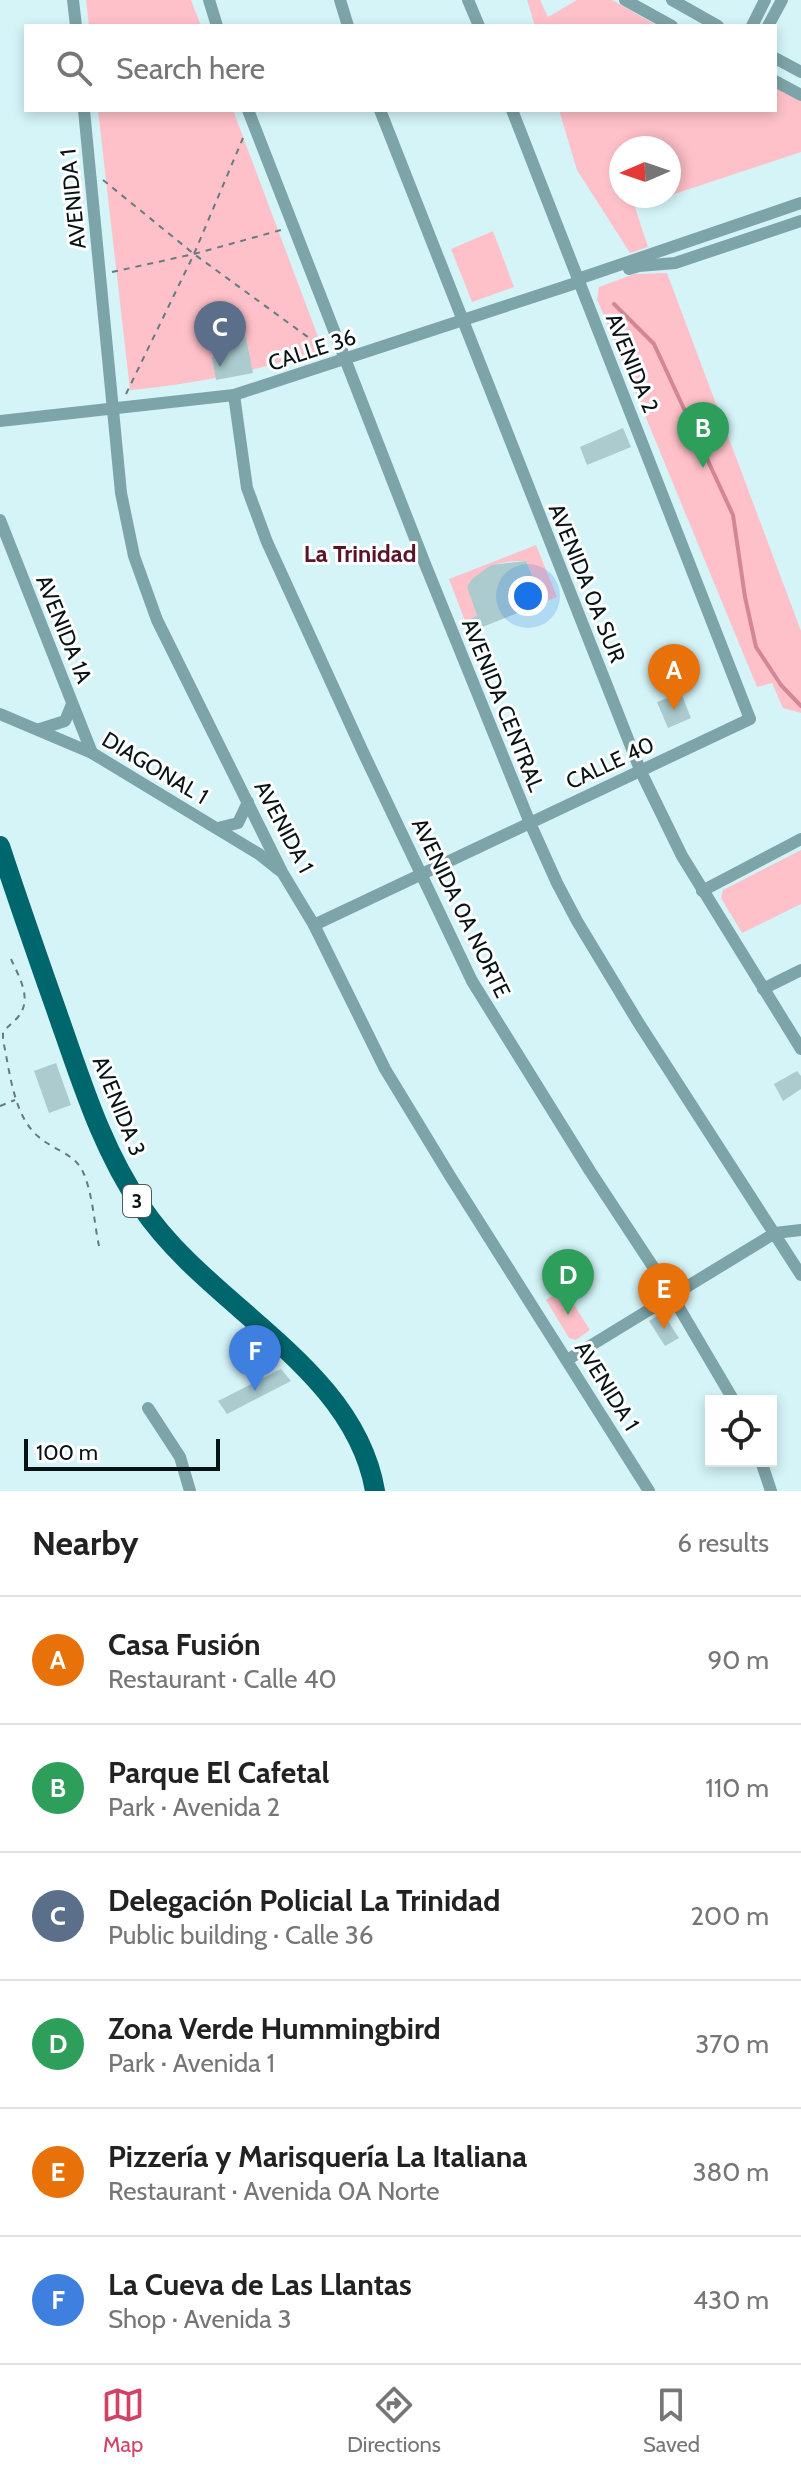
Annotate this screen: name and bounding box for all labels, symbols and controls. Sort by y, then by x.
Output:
search box [24,24,777,112]
icon: search [52,46,96,90]
text: Search here [116,50,265,87]
north arrow [609,136,681,208]
street label: AVENIDA 1 [54,148,92,250]
pin: C [194,301,246,367]
street label: AVENIDA 2 [600,309,664,417]
street label: CALLE 36 [265,323,359,377]
pin: B [677,402,729,468]
street label: AVENIDA 0A SUR [543,500,631,666]
district label: La Trinidad [304,539,416,568]
street label: AVENIDA 1A [30,571,98,687]
your location [508,576,548,616]
street label: AVENIDA CENTRAL [456,615,550,795]
pin: A [648,644,700,710]
street label: DIAGONAL 1 [97,726,213,810]
street label: CALLE 40 [562,731,658,795]
street label: AVENIDA 1 [248,776,320,878]
street label: AVENIDA 0A NORTE [406,814,516,1002]
street label: AVENIDA 3 [87,1052,151,1160]
road number: 3 [123,1185,151,1217]
pin: D [542,1249,594,1315]
pin: E [638,1263,690,1329]
pin: F [229,1325,281,1391]
street label: AVENIDA 1 [569,1336,645,1436]
map controls [705,1395,777,1467]
button: locate [705,1395,777,1467]
scale bar [24,1435,220,1471]
text: 100 m [36,1439,98,1466]
text: Nearby [32,1522,139,1564]
text: 6 results [677,1527,769,1559]
text: Casa Fusión [108,1626,261,1663]
text: A [50,1644,66,1676]
text: 90 m [707,1644,769,1676]
text: Restaurant · Calle 40 [108,1663,337,1695]
text: Parque El Cafetal [108,1754,329,1791]
text: B [50,1772,66,1804]
text: 110 m [705,1772,769,1804]
text: Park · Avenida 2 [108,1791,280,1823]
text: Delegación Policial La Trinidad [108,1882,500,1919]
text: C [50,1900,66,1932]
text: 200 m [690,1900,769,1932]
text: Public building · Calle 36 [108,1919,374,1951]
text: Zona Verde Hummingbird [108,2010,441,2047]
text: D [49,2028,67,2060]
text: 370 m [695,2028,769,2060]
text: Park · Avenida 1 [108,2047,275,2079]
text: Pizzería y Marisquería La Italiana [108,2138,527,2175]
text: E [51,2156,65,2188]
text: 380 m [692,2156,769,2188]
text: Restaurant · Avenida 0A Norte [108,2175,440,2207]
text: La Cueva de Las Llantas [108,2266,412,2303]
text: F [51,2284,65,2316]
text: 430 m [693,2284,769,2316]
text: Shop · Avenida 3 [108,2303,292,2335]
tab: Map [101,2383,145,2458]
tab: Directions [347,2383,441,2458]
tab: Saved [643,2383,700,2458]

